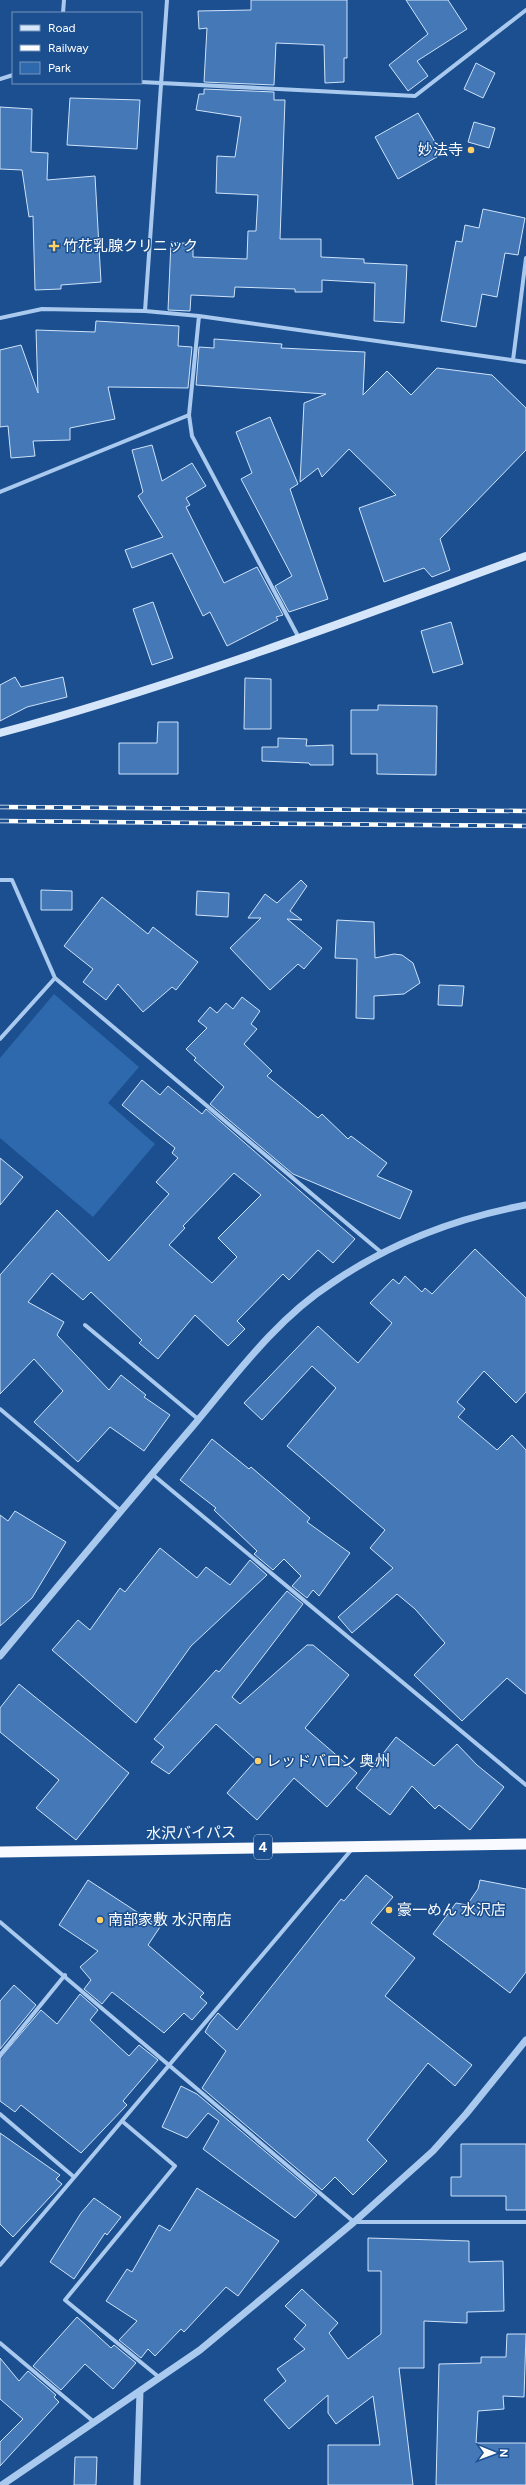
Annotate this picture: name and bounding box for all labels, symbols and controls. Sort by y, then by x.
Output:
legend [12,12,142,84]
text: Road [48,21,76,35]
text: Railway [48,41,89,55]
text: Park [48,61,71,75]
place label: 妙法寺 [418,141,463,159]
marker: 妙法寺 [466,145,476,155]
place label: 竹花乳腺クリニック [63,237,198,255]
marker: 竹花乳腺クリニック [48,240,60,252]
place label: レッドバロン 奥州 [266,1752,390,1770]
marker: レッドバロン 奥州 [253,1756,263,1766]
street label: 水沢バイパス [146,1823,236,1843]
road number: 4 [254,1835,272,1859]
place label: 豪一めん 水沢店 [397,1901,506,1919]
marker: 豪一めん 水沢店 [384,1905,394,1915]
place label: 南部家敷 水沢南店 [108,1911,232,1929]
marker: 南部家敷 水沢南店 [95,1915,105,1925]
north arrow [474,2433,514,2473]
text: N [497,2449,510,2458]

